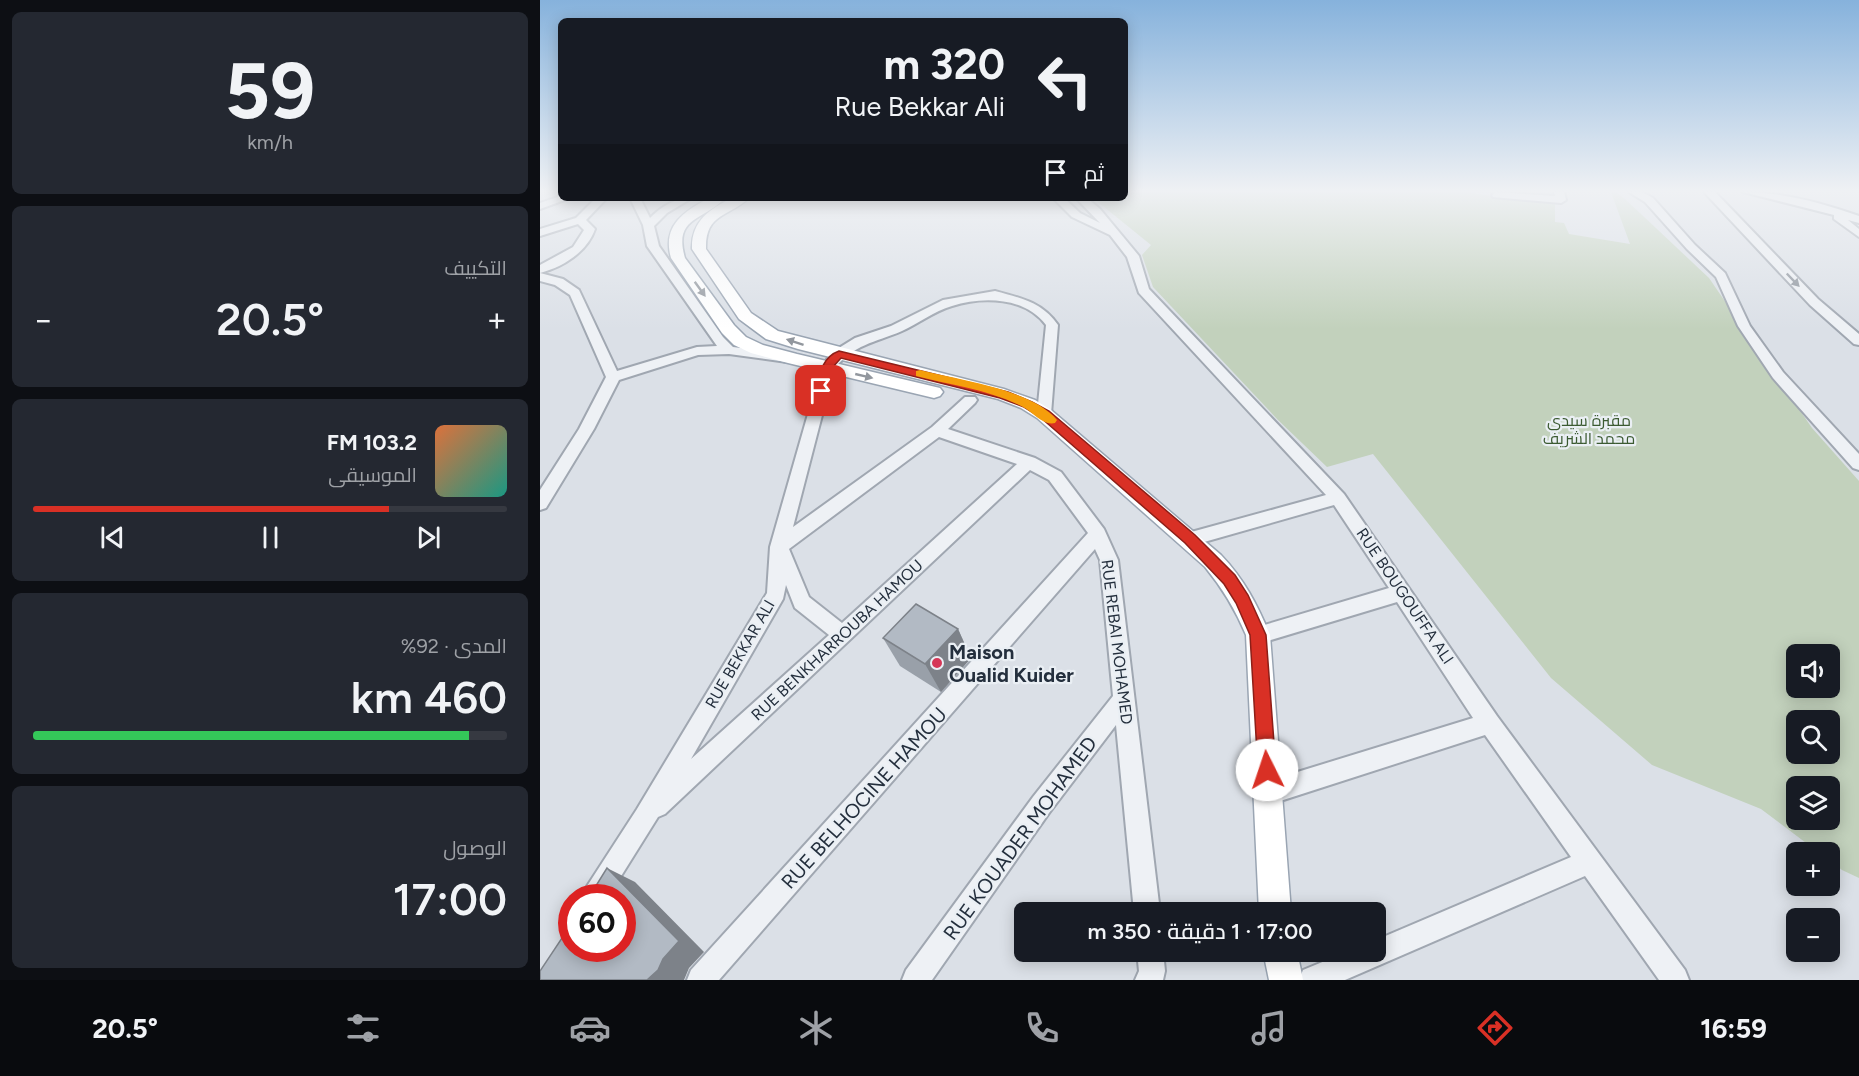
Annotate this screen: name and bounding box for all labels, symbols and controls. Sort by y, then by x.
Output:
text: 320 m [883,39,1005,90]
icon: left [1026,42,1104,120]
text: 59 [225,44,315,138]
text: Rue Bekkar Ali [834,90,1005,123]
text: km/h [247,130,293,154]
icon: arrive [1039,156,1072,189]
text: ثم [1084,160,1104,187]
text: التكييف [444,256,507,280]
one-way arrow [1786,272,1800,287]
one-way arrow [693,282,705,297]
text: 20.5° [216,292,324,346]
text: − [33,300,54,339]
text: + [486,300,507,339]
one-way arrow [786,337,804,346]
pin [795,365,846,416]
one-way arrow [855,372,874,381]
icon: arrive [804,374,837,407]
park label: مقبرة سيدي محمد الشريف [1543,411,1635,448]
text: 103.2 FM [327,429,417,456]
text: الموسيقى [328,463,417,487]
icon: previous [96,521,129,554]
icon: pause [254,521,287,554]
icon: next [412,521,445,554]
street label: RUE BOUGOUFFA ALI [1352,524,1458,668]
street label: RUE BENKHARROUBA HAMOU [747,555,927,725]
street label: RUE REBAI MOHAMED [1097,558,1137,726]
street label: RUE BEKKAR ALI [701,597,779,711]
text: المدى · 92% [401,634,507,658]
place label: Maison Oualid Kuider [949,640,1074,687]
map controls [1786,644,1840,962]
button: sound [1786,644,1840,698]
marker: Maison Oualid Kuider [930,656,944,670]
text: 460 km [351,670,507,724]
street label: RUE BELHOCINE HAMOU [776,702,952,894]
button: search [1786,710,1840,764]
street label: RUE KOUADER MOHAMED [938,732,1102,944]
position arrow [1235,738,1299,802]
button: layers [1786,776,1840,830]
text: الوصول [443,836,507,860]
button: + [1786,842,1840,896]
text: 17:00 [393,872,507,926]
speed limit sign: 60 [558,884,636,962]
button: − [1786,908,1840,962]
text: 17:00 · 1 دقيقة · 350 m [1088,918,1312,945]
icon: filters [342,1007,384,1049]
icon: car [569,1007,611,1049]
icon: climate [795,1007,837,1049]
icon: phone [1021,1007,1063,1049]
icon: music [1248,1007,1290,1049]
icon: directions [1474,1007,1516,1049]
text: 20.5° [92,1012,158,1045]
text: 16:59 [1700,1012,1767,1045]

